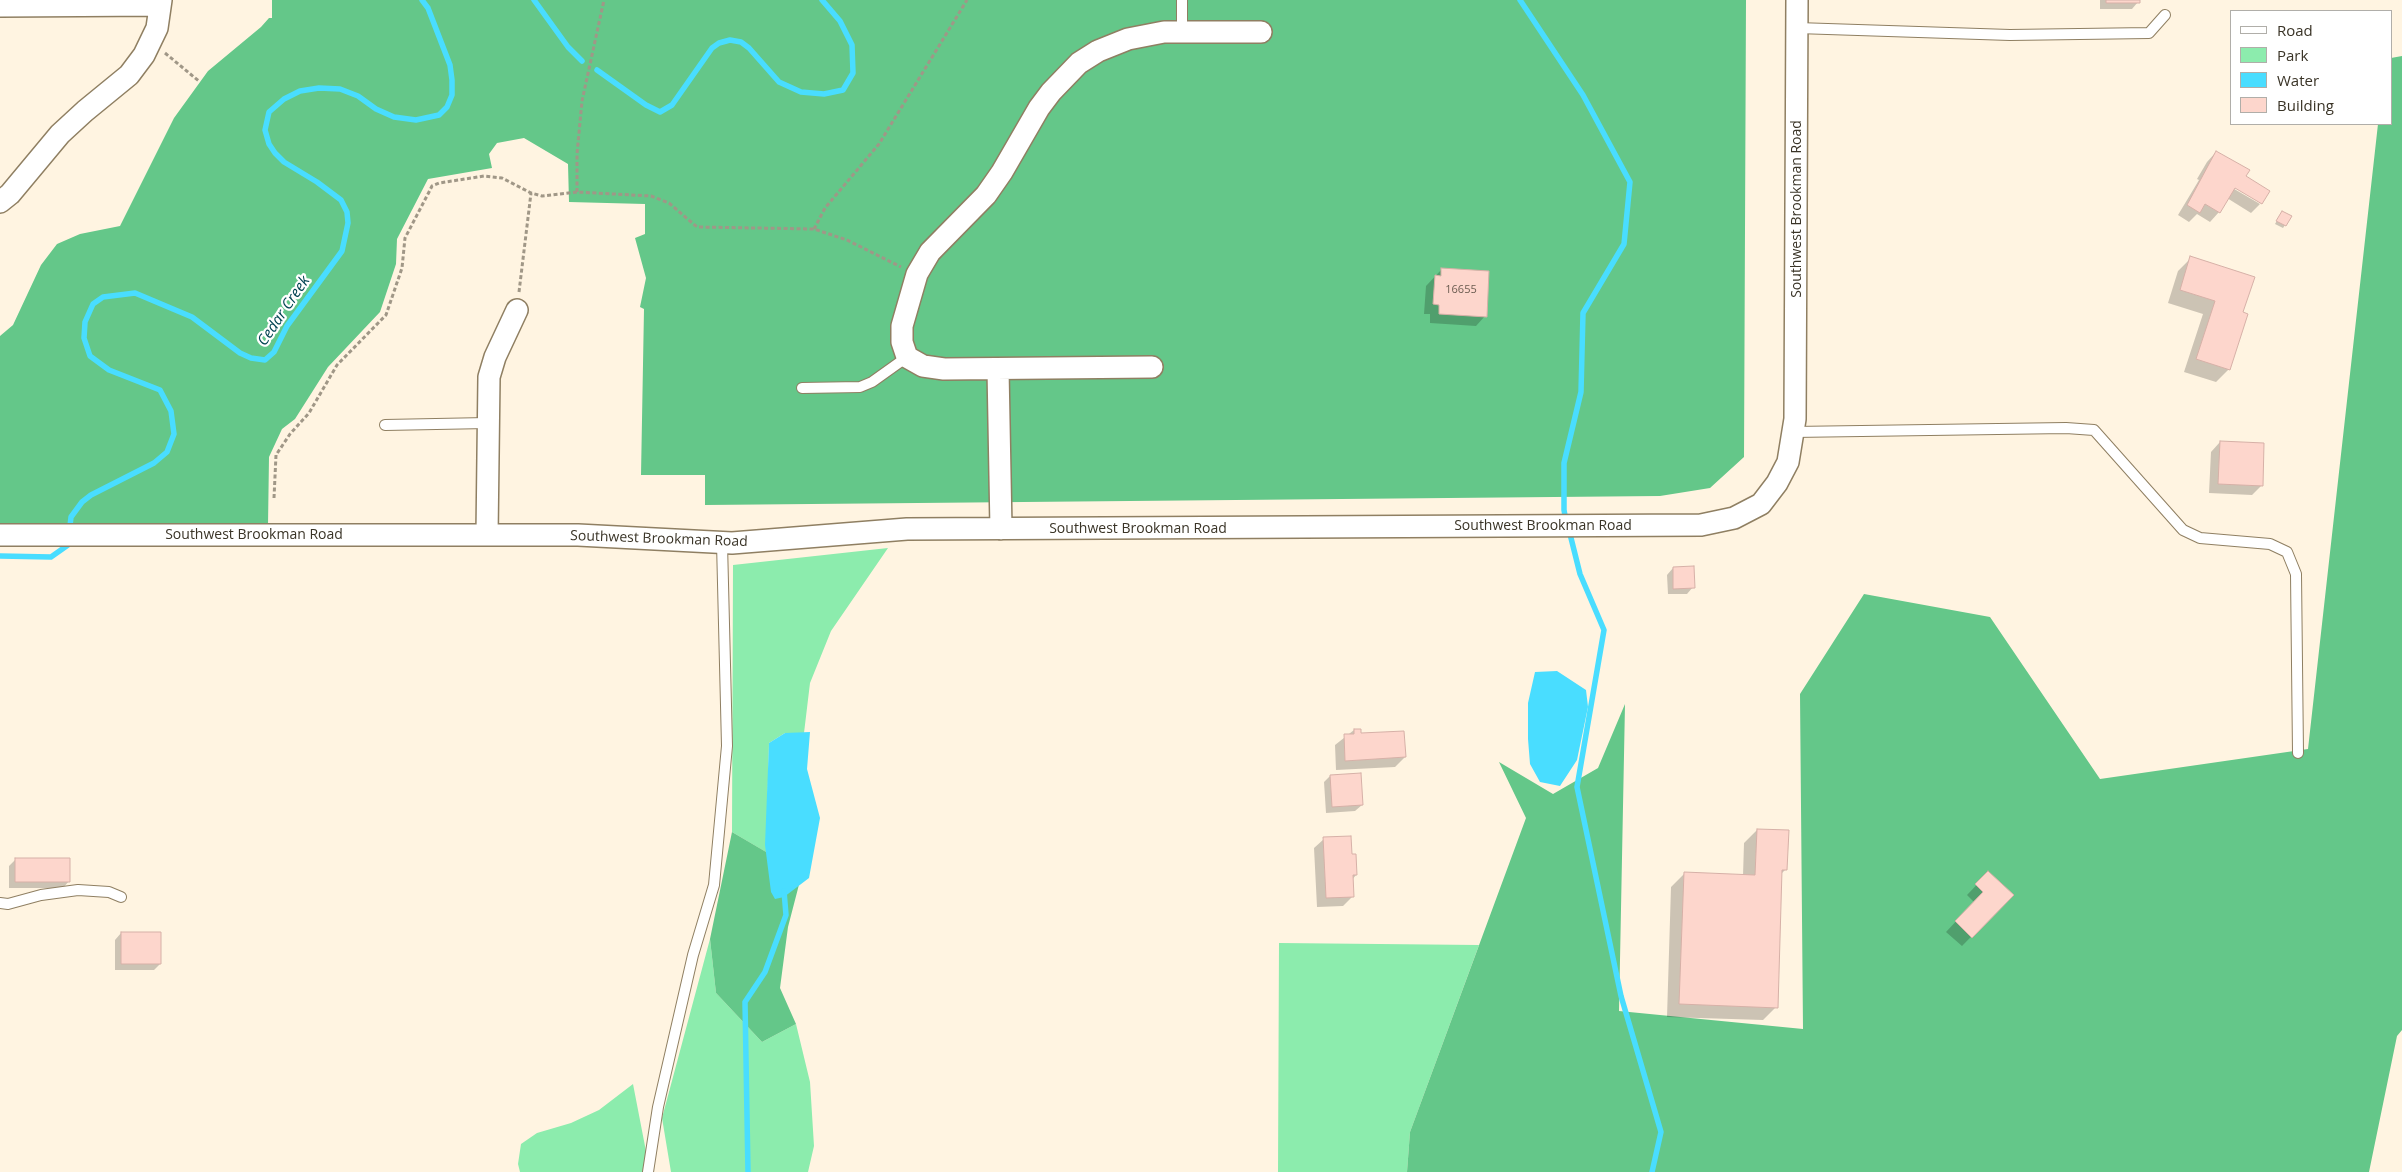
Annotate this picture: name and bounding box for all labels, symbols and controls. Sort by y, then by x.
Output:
legend [2230,10,2392,125]
text: Road [2277,20,2313,40]
text: Park [2277,45,2308,65]
text: Water [2277,70,2319,90]
text: Building [2277,95,2334,115]
street label: Southwest Brookman Road [1789,120,1805,298]
water label: Cedar Creek [254,273,314,349]
house number: 16655 [1445,283,1477,297]
street label: Southwest Brookman Road [1454,518,1632,534]
street label: Southwest Brookman Road [1049,521,1227,537]
street label: Southwest Brookman Road [165,527,343,543]
street label: Southwest Brookman Road [570,528,748,550]

